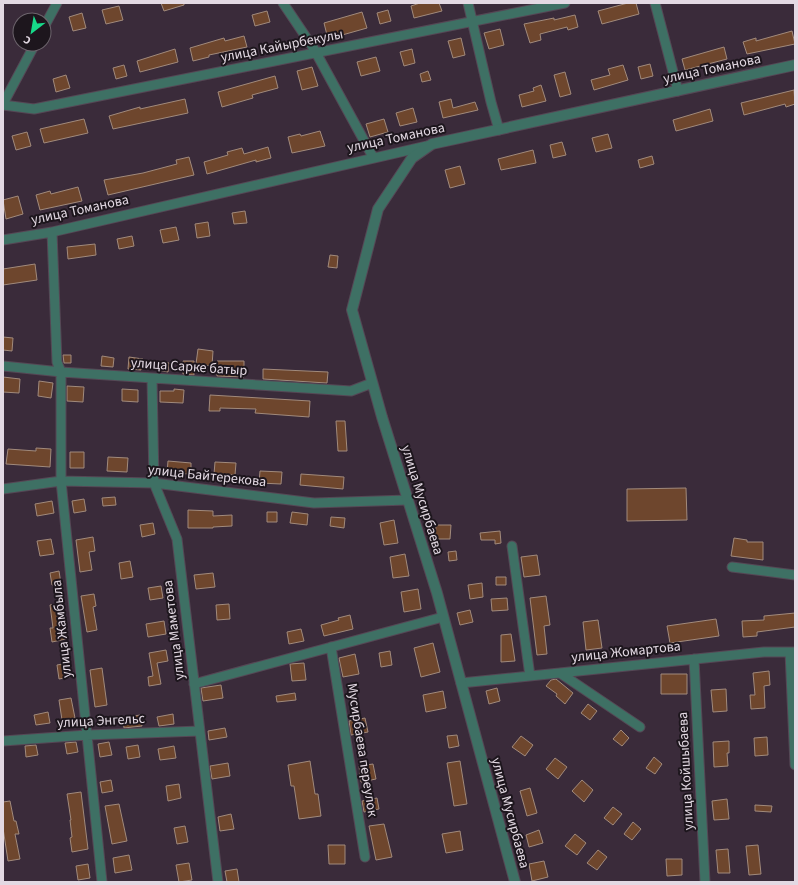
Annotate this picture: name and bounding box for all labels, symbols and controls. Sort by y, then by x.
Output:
north arrow [12,12,52,52]
street label: улица Кайырбекулы [219,24,345,68]
text: С [20,32,34,48]
street label: улица Томанова [661,49,763,89]
street label: улица Томанова [345,118,447,158]
street label: улица Томанова [29,190,131,230]
street label: улица Сарке батыр [130,353,248,381]
street label: улица Мусирбаева [396,443,448,557]
street label: улица Байтерекова [147,460,267,492]
street label: улица Жамбыла [47,579,77,679]
street label: улица Маметова [158,579,190,681]
street label: улица Жомартова [570,636,682,668]
street label: Мусирбаева переулок [342,682,382,818]
street label: улица Энгельс [56,709,146,733]
street label: улица Койшыбаева [673,711,699,831]
street label: улица Мусирбаева [486,755,534,871]

